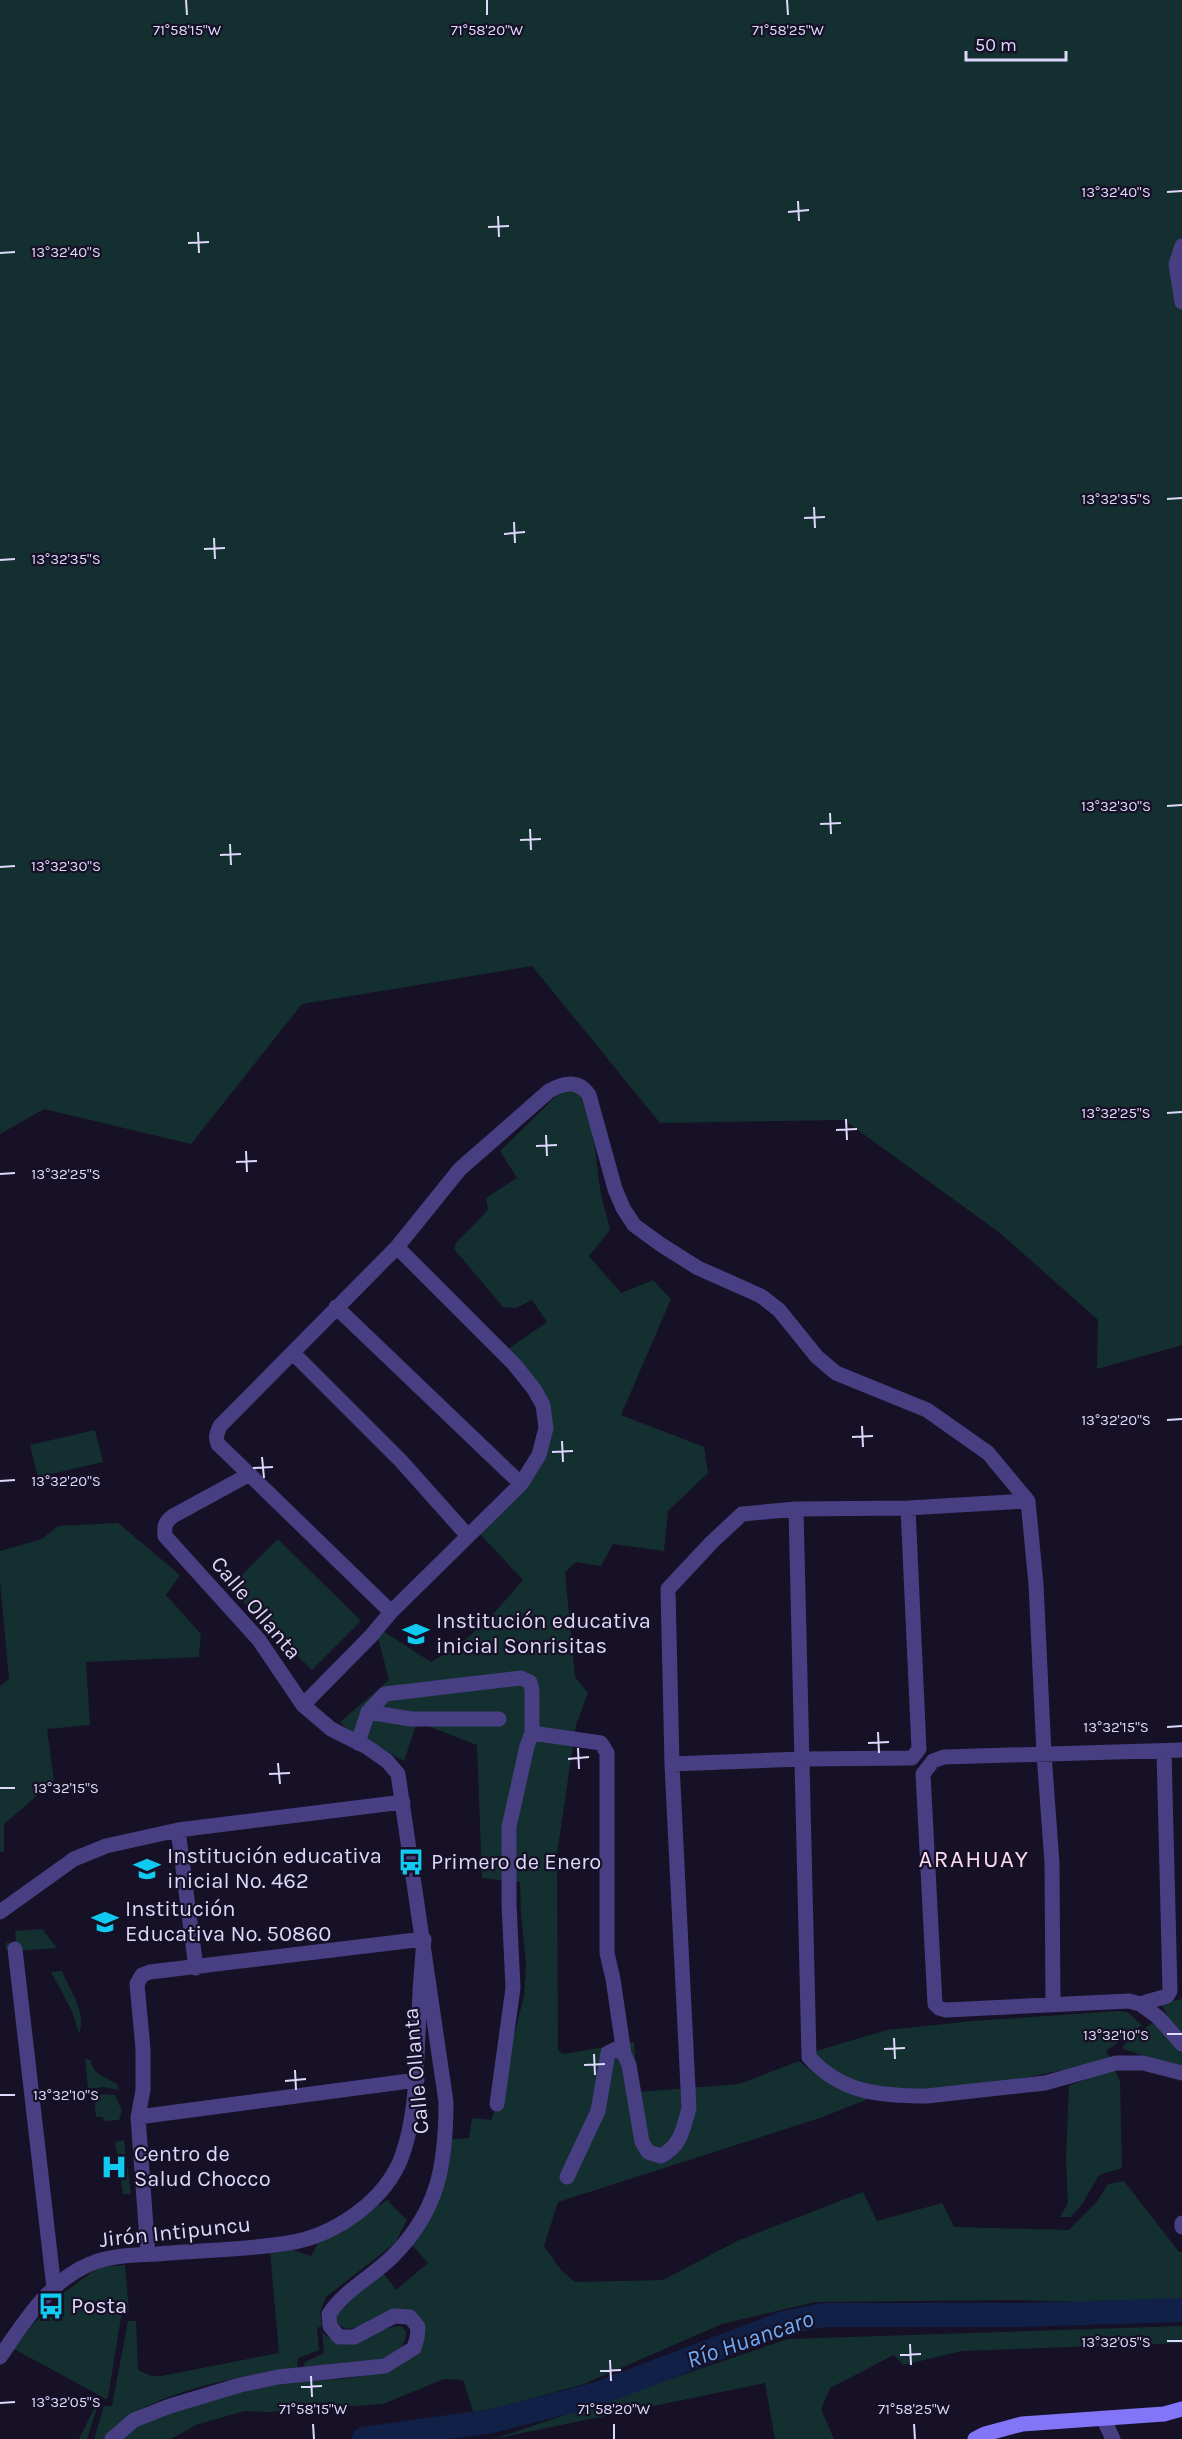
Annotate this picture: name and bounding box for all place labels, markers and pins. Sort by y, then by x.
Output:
place label: Institución educativa inicial Sonrisitas [436,1608,651,1659]
school or university icon: Institución educativa inicial Sonrisitas [401,1619,431,1649]
place label: Institución educativa inicial No. 462 [167,1843,382,1894]
bus stop icon: Primero de Enero [396,1847,426,1877]
place label: Primero de Enero [431,1849,601,1875]
school or university icon: Institución educativa inicial No. 462 [132,1854,162,1884]
place label: Institución Educativa No. 50860 [125,1896,331,1947]
school or university icon: Institución Educativa No. 50860 [90,1907,120,1937]
place label: Centro de Salud Chocco [134,2141,271,2192]
hospital icon: Centro de Salud Chocco [99,2152,129,2182]
bus stop icon: Posta [36,2291,66,2321]
place label: Posta [71,2293,127,2319]

